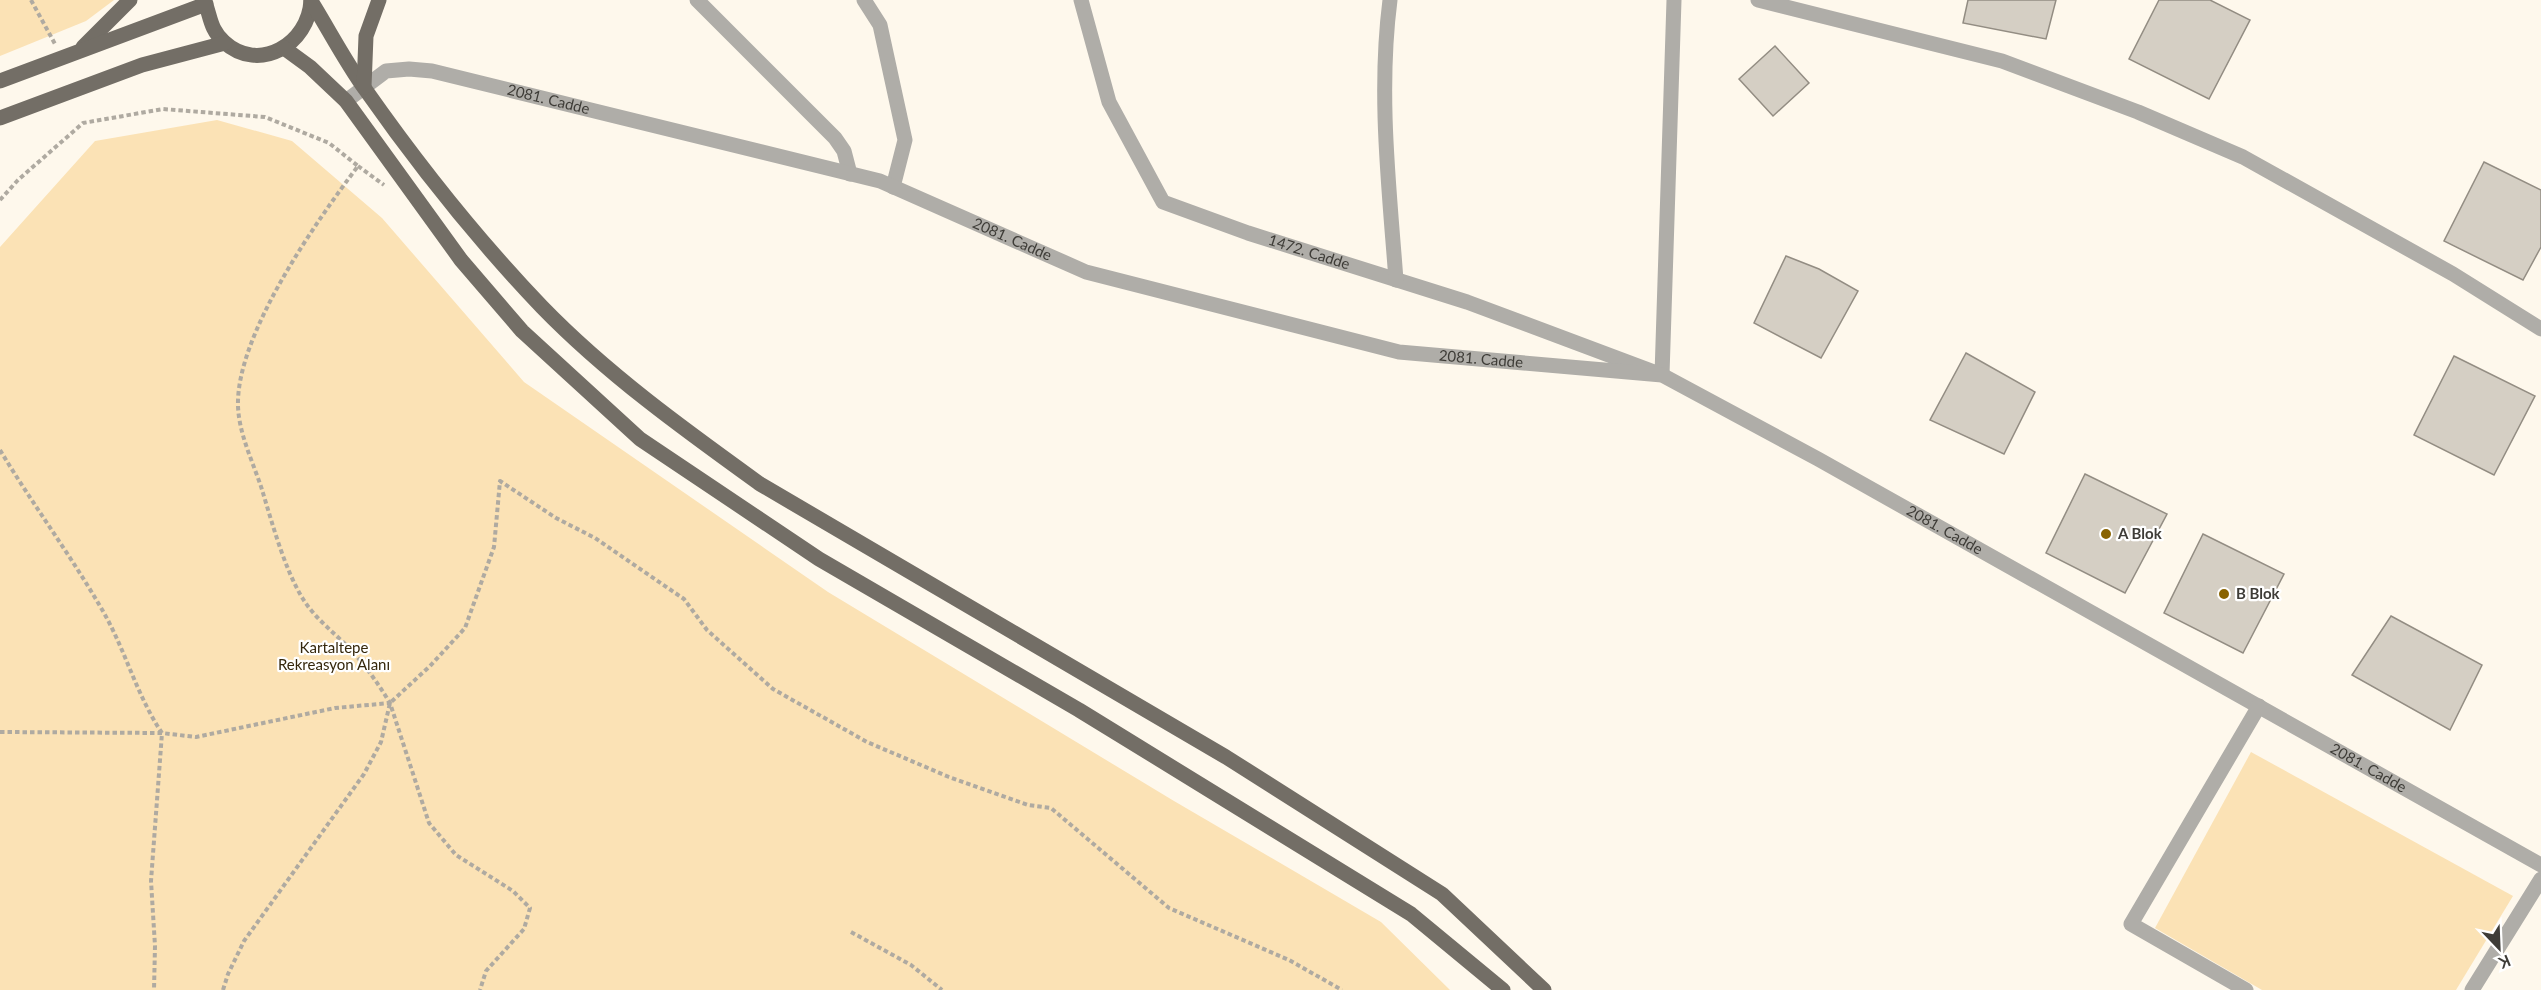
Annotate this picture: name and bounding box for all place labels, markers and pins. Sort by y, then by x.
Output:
place label: A Blok [2117,524,2163,542]
marker: A Blok [2099,527,2113,541]
place label: B Blok [2236,584,2281,602]
marker: B Blok [2217,587,2231,601]

